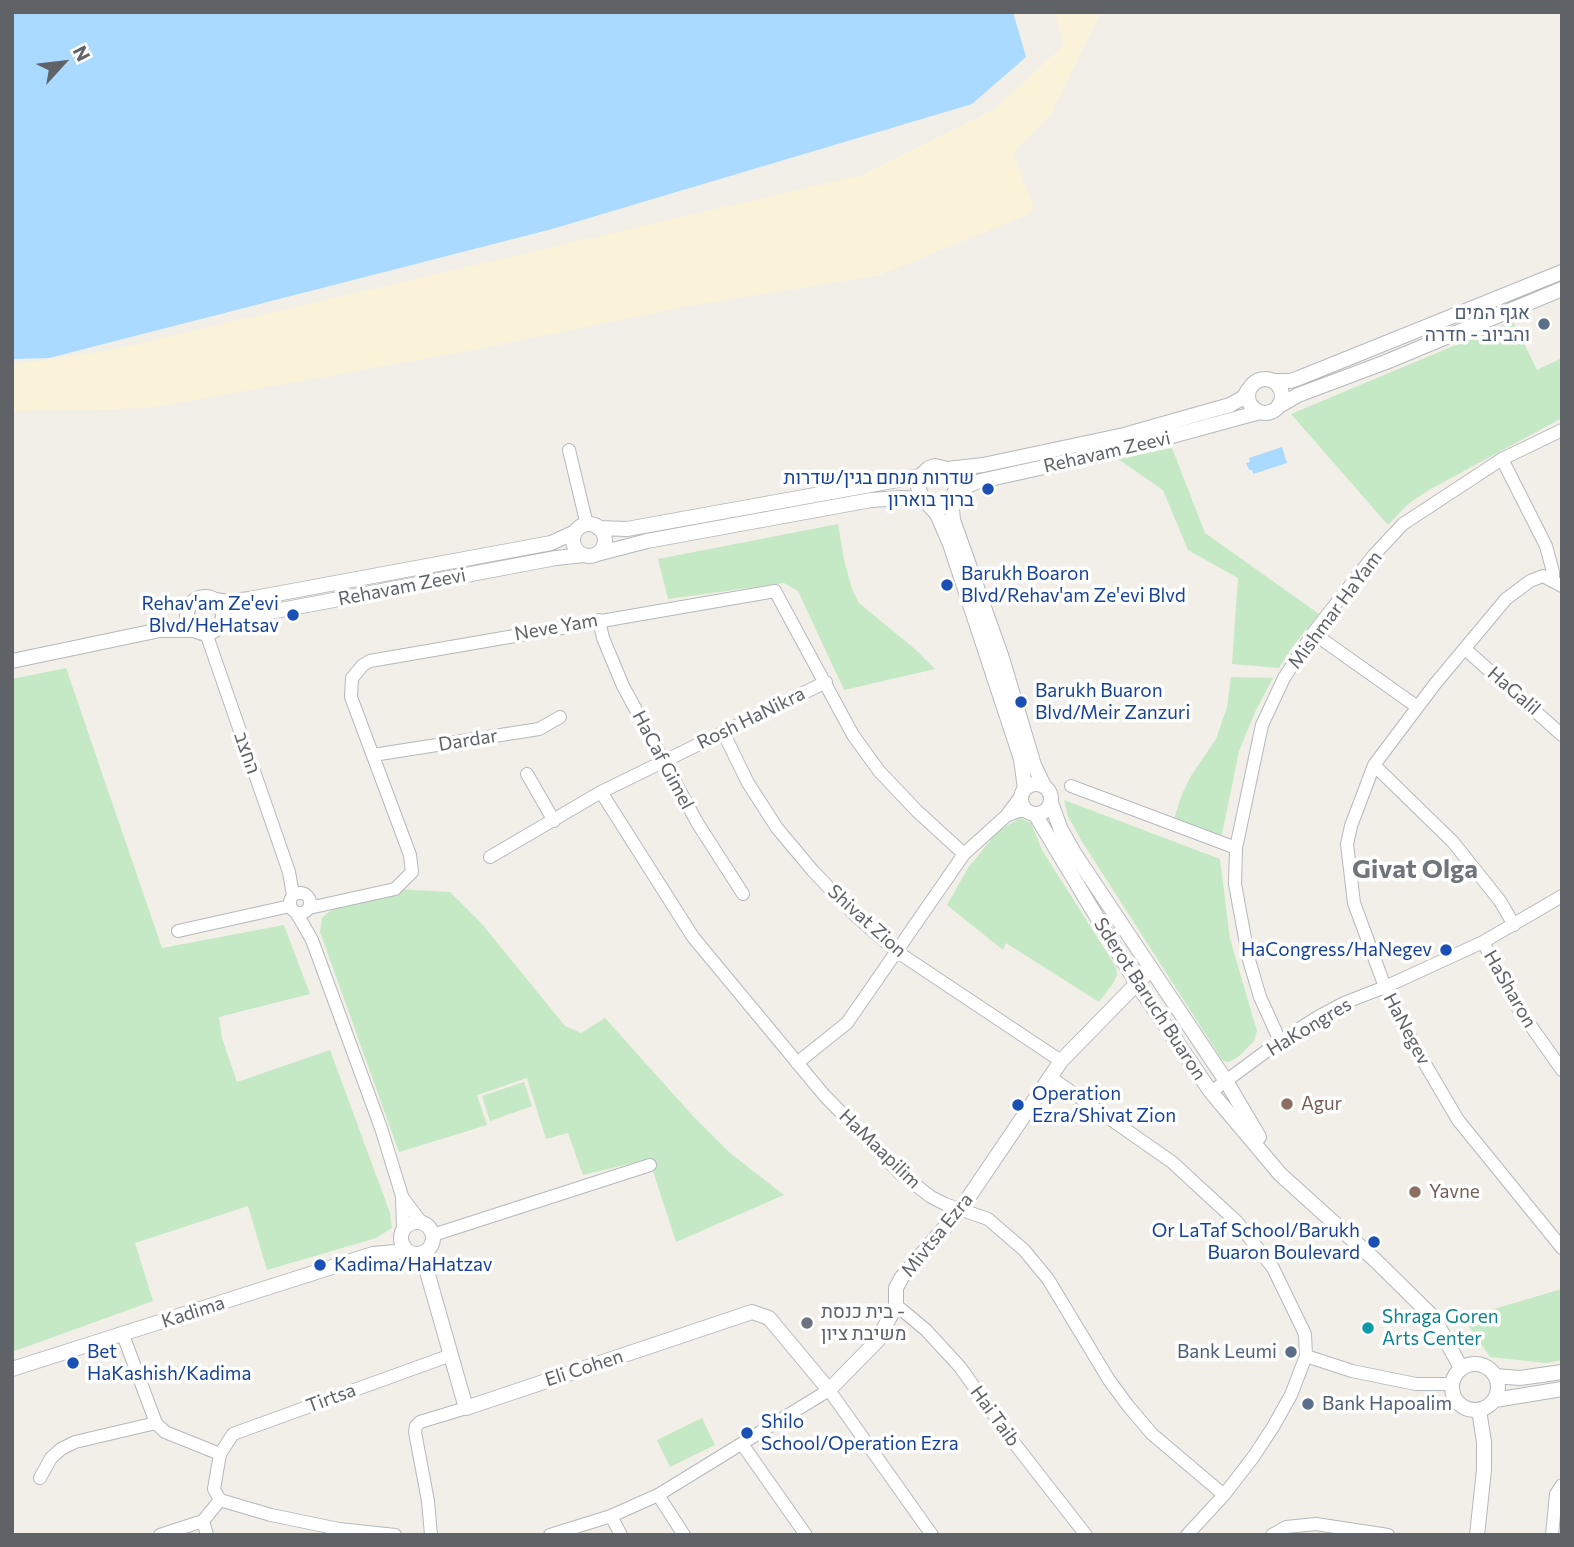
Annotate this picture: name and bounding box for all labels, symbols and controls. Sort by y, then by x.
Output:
north arrow [28,28,98,98]
text: N [69,42,96,65]
place label: אגף המים והביוב - חדרה [1425,302,1530,346]
marker: אגף המים והביוב - חדרה [1536,316,1552,332]
street label: Rehavam Zeevi [1041,426,1173,478]
place label: שדרות מנחם בגין/שדרות ברוך בוארון [784,467,974,511]
marker: שדרות מנחם בגין/שדרות ברוך בוארון [980,481,996,497]
street label: Mishmar HaYam [1283,547,1387,673]
street label: Rehavam Zeevi [336,563,468,611]
place label: Barukh Boaron Blvd/Rehav'am Ze'evi Blvd [961,563,1186,607]
marker: Barukh Boaron Blvd/Rehav'am Ze'evi Blvd [939,577,955,593]
place label: Rehav'am Ze'evi Blvd/HeHatsav [141,593,279,637]
marker: Rehav'am Ze'evi Blvd/HeHatsav [285,607,301,623]
street label: Neve Yam [513,608,599,646]
street label: HaGalil [1483,662,1545,720]
place label: Barukh Buaron Blvd/Meir Zanzuri [1035,680,1190,724]
street label: Rosh HaNikra [693,682,809,754]
marker: Barukh Buaron Blvd/Meir Zanzuri [1013,694,1029,710]
street label: HaCaf Gimel [627,707,699,813]
street label: Dardar [437,724,499,756]
street label: החצב [229,729,265,777]
district label: Givat Olga [1352,853,1478,885]
street label: Shivat Zion [823,880,911,962]
street label: Sderot Baruch Buaron [1089,914,1211,1084]
place label: HaCongress/HaNegev [1241,939,1432,961]
marker: HaCongress/HaNegev [1438,942,1454,958]
street label: HaSharon [1479,946,1541,1032]
street label: HaNegev [1379,989,1435,1069]
street label: HaKongres [1263,993,1355,1061]
place label: Operation Ezra/Shivat Zion [1032,1083,1176,1127]
place label: Agur [1301,1093,1342,1115]
marker: Agur [1279,1096,1295,1112]
marker: Operation Ezra/Shivat Zion [1010,1097,1026,1113]
street label: HaMaapilim [835,1105,925,1193]
place label: Yavne [1429,1181,1480,1203]
marker: Yavne [1407,1184,1423,1200]
street label: Mivtsa Ezra [896,1189,978,1281]
place label: Or LaTaf School/Barukh Buaron Boulevard [1152,1220,1360,1264]
marker: Or LaTaf School/Barukh Buaron Boulevard [1366,1234,1382,1250]
place label: Kadima/HaHatzav [334,1254,493,1276]
marker: Kadima/HaHatzav [312,1257,328,1273]
street label: Kadima [159,1291,227,1333]
place label: בית כנסת - משיבת ציון [821,1301,907,1345]
place label: Shraga Goren Arts Center [1382,1306,1499,1350]
marker: בית כנסת - משיבת ציון [799,1315,815,1331]
marker: Shraga Goren Arts Center [1360,1320,1376,1336]
place label: Bet HaKashish/Kadima [87,1341,251,1385]
place label: Bank Leumi [1177,1341,1277,1363]
marker: Bank Leumi [1283,1344,1299,1360]
street label: Eli Cohen [542,1345,626,1391]
marker: Bet HaKashish/Kadima [65,1355,81,1371]
street label: Tirtsa [303,1379,359,1417]
street label: Hai Taib [965,1381,1025,1451]
place label: Bank Hapoalim [1322,1393,1452,1415]
marker: Bank Hapoalim [1300,1396,1316,1412]
place label: Shilo School/Operation Ezra [761,1411,959,1455]
marker: Shilo School/Operation Ezra [739,1425,755,1441]

